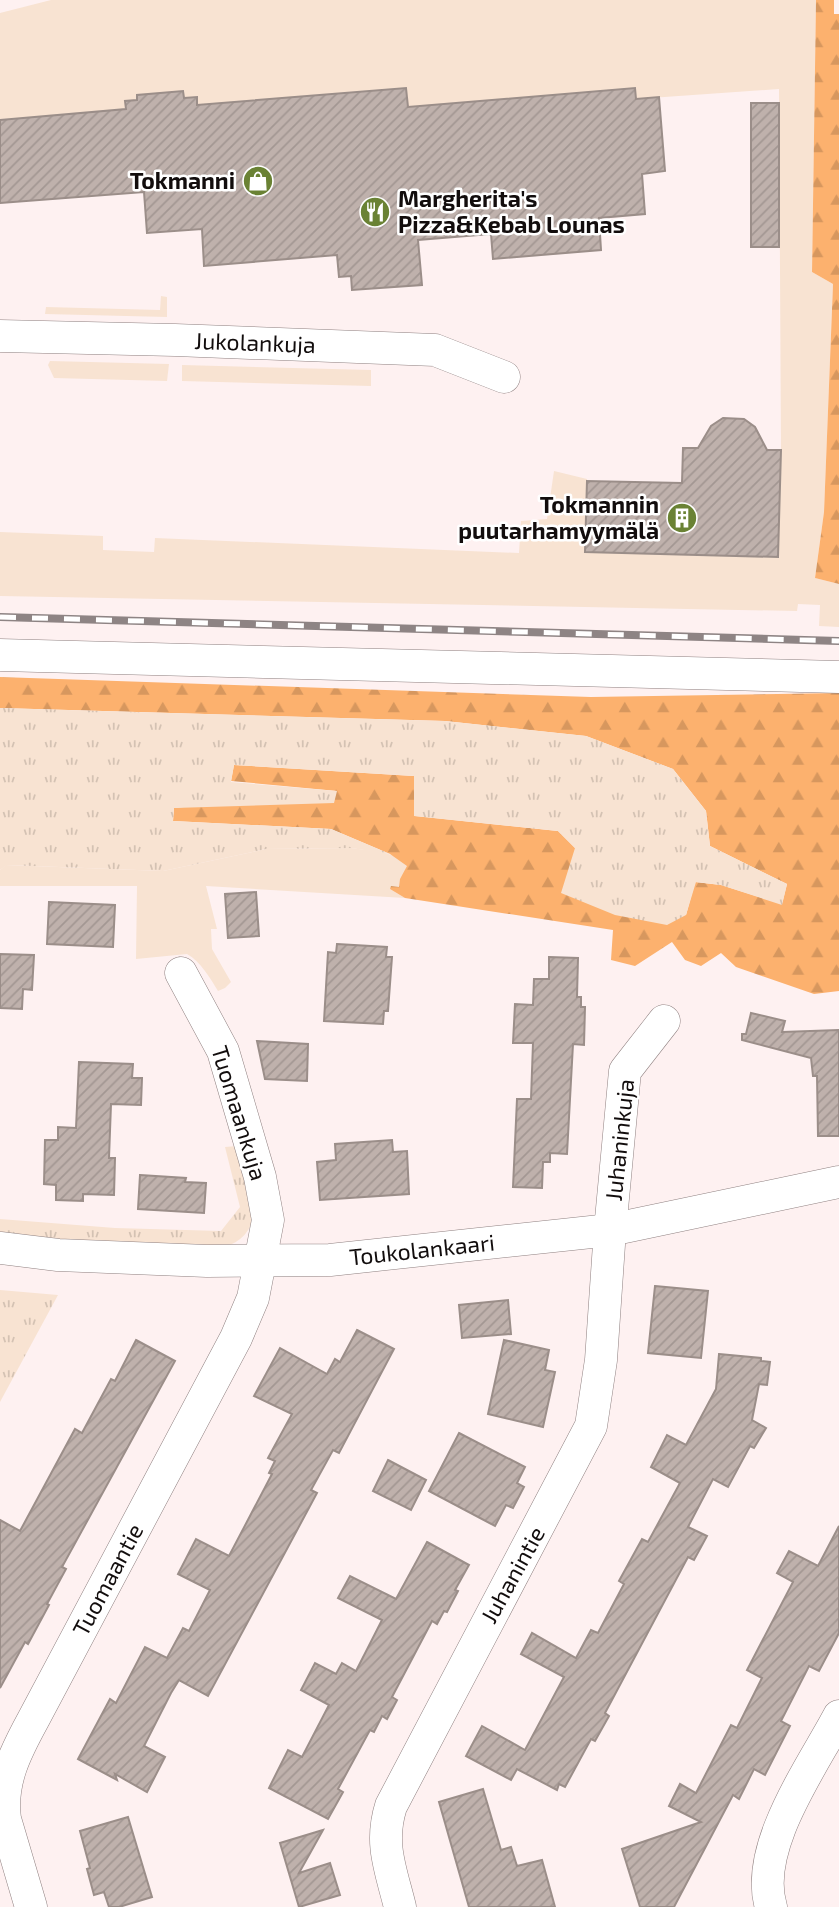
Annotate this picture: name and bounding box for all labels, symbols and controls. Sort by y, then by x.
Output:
shop icon: Tokmanni [241,164,275,198]
place label: Tokmanni [130,166,235,194]
place label: Margherita's Pizza&Kebab Lounas [398,184,625,238]
restaurant icon: Margherita's Pizza&Kebab Lounas [358,195,392,229]
street label: Jukolankuja [194,326,316,358]
place label: Tokmannin puutarhamyymälä [458,490,659,544]
building icon: Tokmannin puutarhamyymälä [665,501,699,535]
street label: Tuomaankuja [206,1042,274,1183]
street label: Juhaninkuja [599,1077,639,1202]
street label: Toukolankaari [348,1227,496,1271]
street label: Tuomaantie [66,1519,148,1640]
street label: Juhanintie [474,1521,550,1628]

